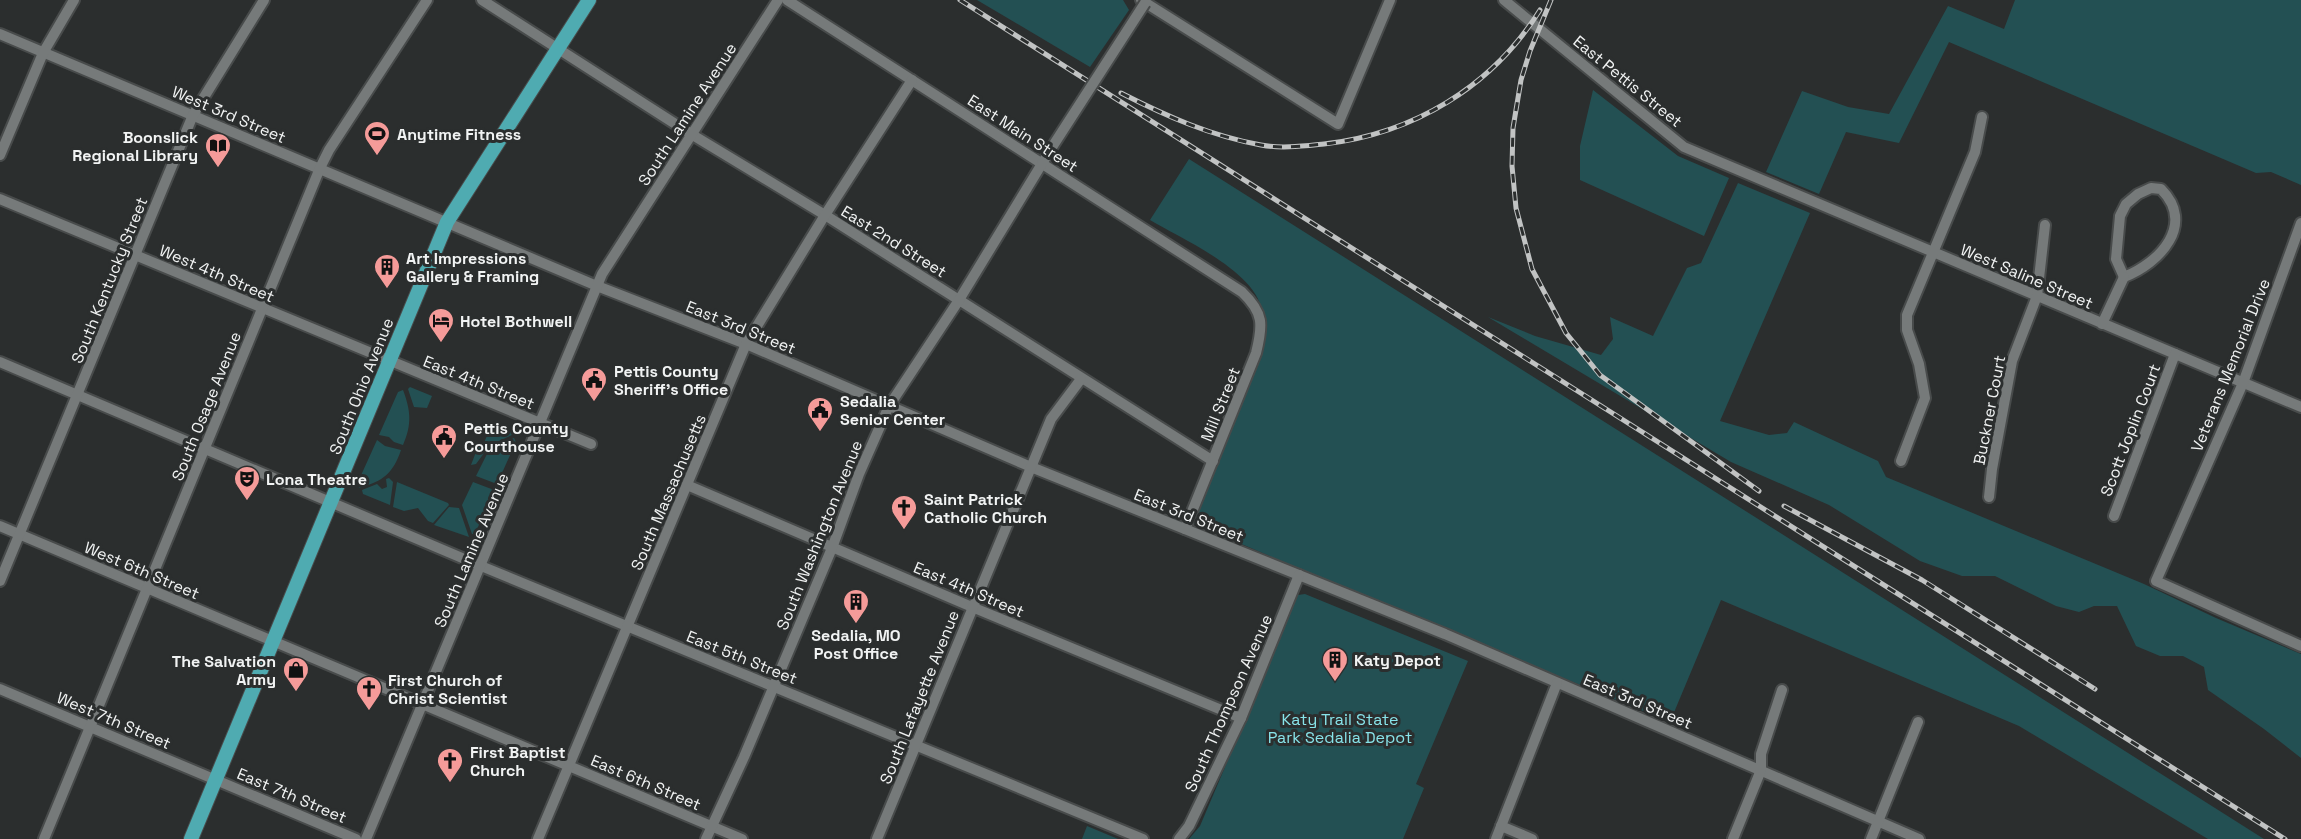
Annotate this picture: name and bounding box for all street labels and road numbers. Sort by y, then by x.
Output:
street label: East Pettis Street [1569,31,1687,132]
street label: South Lamine Avenue [633,39,741,190]
street label: West 3rd Street [169,81,289,148]
street label: East Main Street [963,90,1082,177]
street label: South Kentucky Street [67,194,152,366]
street label: East 2nd Street [837,201,950,282]
street label: West Saline Street [1957,239,2096,314]
street label: West 4th Street [156,240,278,307]
street label: Veterans Memorial Drive [2186,276,2275,455]
street label: East 3rd Street [683,296,799,359]
street label: South Ohio Avenue [324,315,398,458]
street label: South Osage Avenue [167,329,246,484]
street label: East 4th Street [420,351,537,414]
street label: Buckner Court [1969,353,2010,467]
street label: Scott Joplin Court [2096,361,2165,499]
street label: Mill Street [1196,364,1245,445]
street label: South Massachusetts [626,411,711,573]
street label: South Washington Avenue [772,437,867,633]
street label: South Lamine Avenue [429,470,514,631]
street label: East 3rd Street [1131,484,1247,547]
street label: West 6th Street [81,537,202,604]
street label: East 4th Street [910,557,1027,622]
street label: South Lafayette Avenue [875,607,964,787]
street label: South Thompson Avenue [1180,611,1277,795]
street label: East 5th Street [683,626,800,689]
street label: East 3rd Street [1580,669,1696,734]
street label: West 7th Street [53,687,174,754]
street label: East 6th Street [587,750,704,815]
street label: East 7th Street [234,763,350,828]

